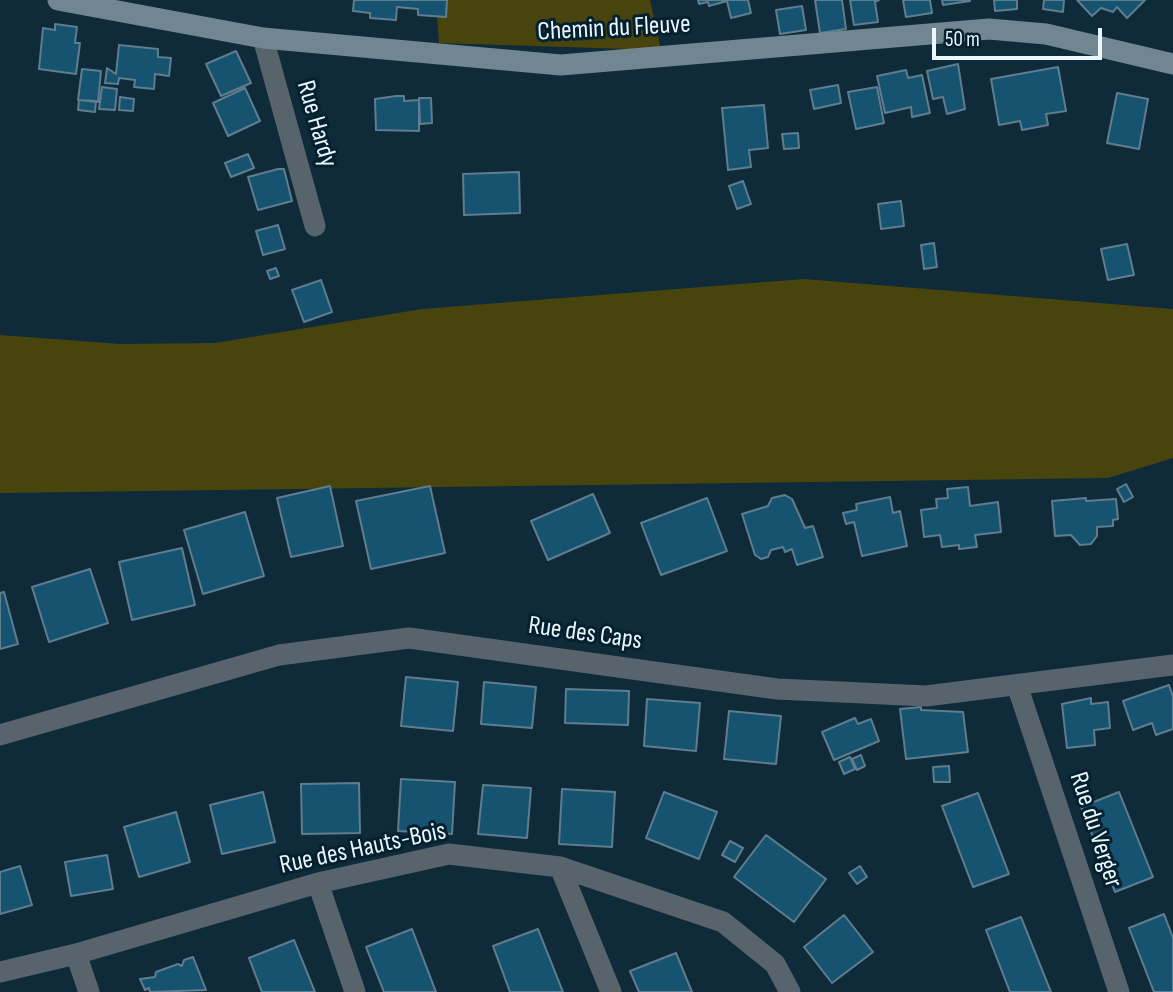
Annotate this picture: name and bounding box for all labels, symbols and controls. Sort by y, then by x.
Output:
street label: Chemin du Fleuve [537,9,691,49]
scale bar [935,14,1105,58]
text: 50 m [945,27,980,52]
street label: Rue Hardy [289,77,343,171]
street label: Rue des Caps [526,611,644,657]
street label: Rue du Verger [1062,768,1128,892]
street label: Rue des Hauts-Bois [277,816,449,882]

